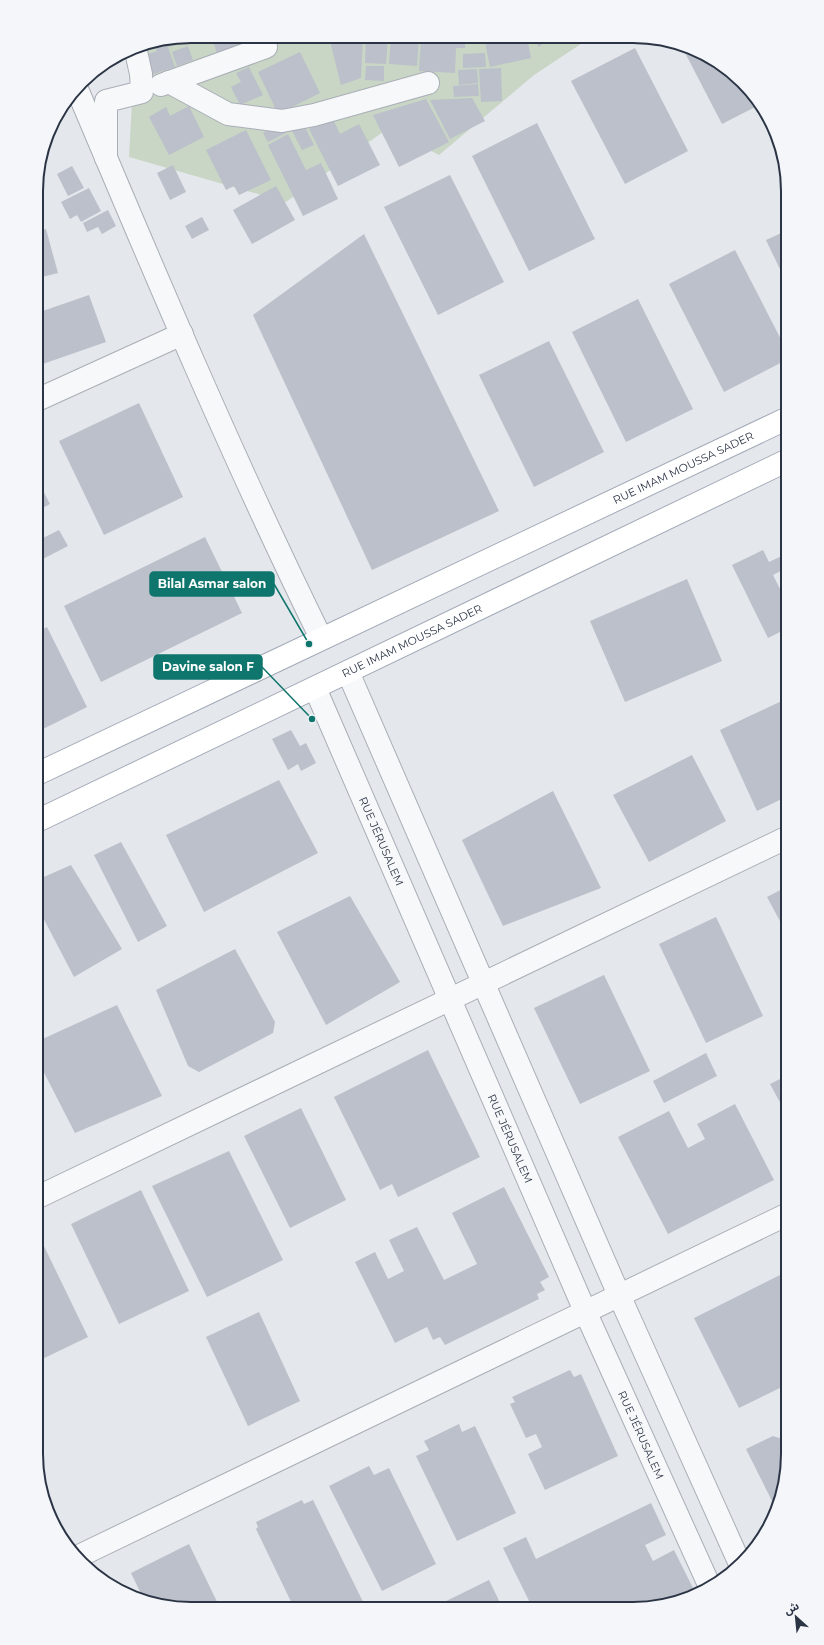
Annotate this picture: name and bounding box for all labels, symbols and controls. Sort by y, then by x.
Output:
street label: RUE IMAM MOUSSA SADER [611,428,756,507]
callout: Bilal Asmar salon [150,572,274,596]
text: Bilal Asmar salon [158,576,266,591]
street label: RUE IMAM MOUSSA SADER [340,601,484,680]
callout: Davine salon F [154,655,262,679]
text: Davine salon F [162,659,254,674]
street label: RUE JÉRUSALEM [356,795,407,888]
street label: RUE JÉRUSALEM [485,1092,536,1185]
street label: RUE JÉRUSALEM [615,1389,667,1481]
north arrow [776,1597,816,1637]
text: ش [782,1598,801,1618]

